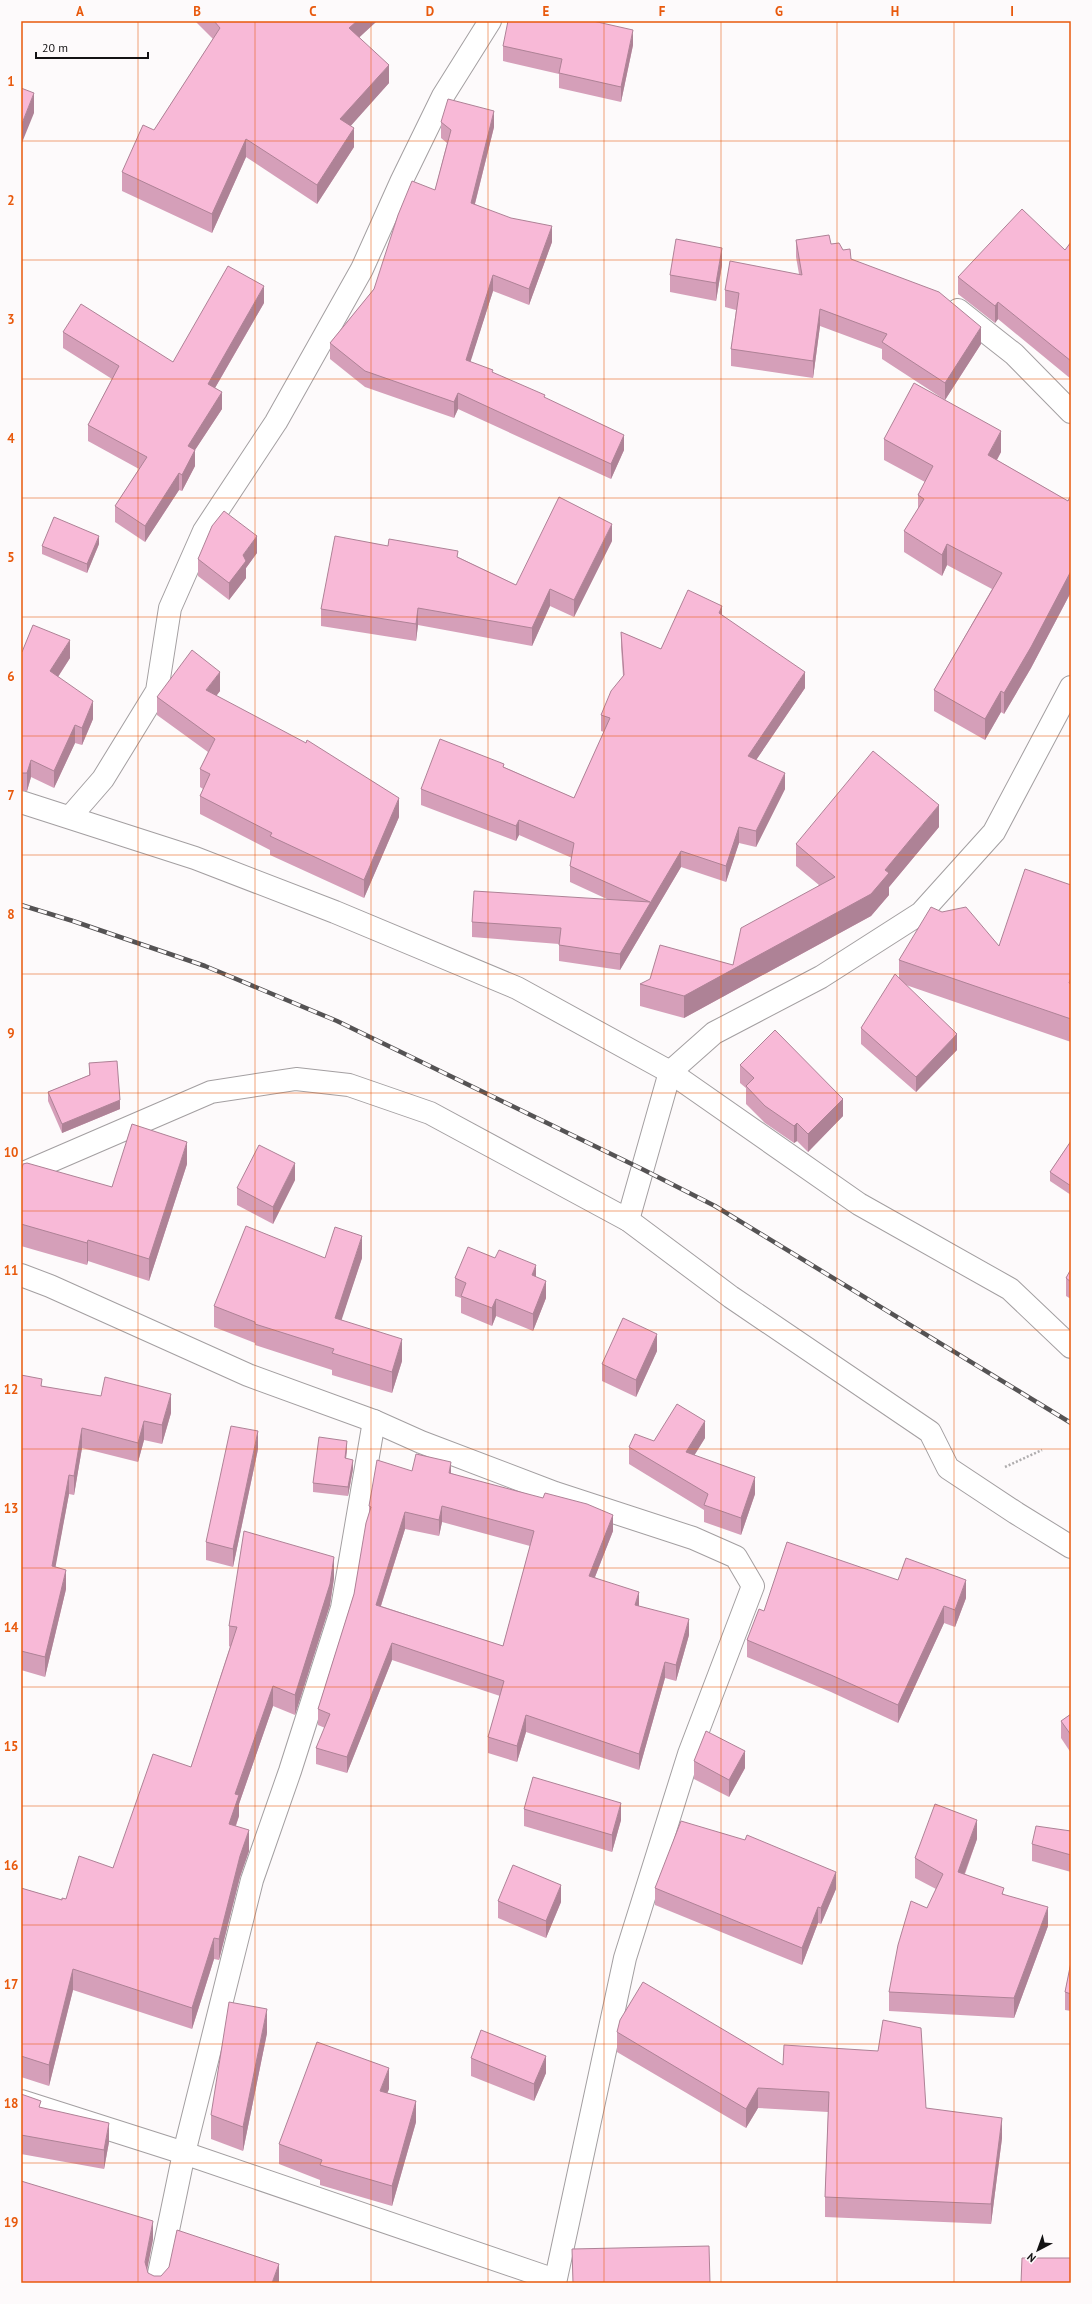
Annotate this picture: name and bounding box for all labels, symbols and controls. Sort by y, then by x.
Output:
text: A [76,3,84,20]
text: B [193,3,201,20]
text: C [309,3,317,20]
text: D [426,3,434,20]
text: E [543,3,550,20]
text: F [659,3,666,20]
text: G [775,3,783,20]
text: H [891,3,899,20]
text: I [1010,3,1014,20]
scale bar [36,34,148,60]
text: 20 m [42,40,68,55]
text: 1 [7,73,15,90]
text: 2 [7,192,15,209]
text: 3 [7,311,15,328]
text: 4 [7,430,15,447]
text: 5 [7,549,15,566]
text: 6 [7,668,15,685]
text: 7 [7,787,15,804]
text: 8 [7,906,15,923]
text: 9 [7,1025,15,1042]
text: 10 [4,1144,18,1161]
text: 11 [4,1262,18,1279]
text: 12 [4,1381,18,1398]
text: 13 [4,1500,18,1517]
text: 14 [4,1619,19,1636]
text: 15 [4,1738,18,1755]
text: 16 [4,1857,18,1874]
text: 17 [4,1976,18,1993]
text: 18 [4,2095,18,2112]
text: 19 [4,2214,18,2231]
north arrow [1018,2230,1058,2270]
text: N [1024,2250,1039,2265]

